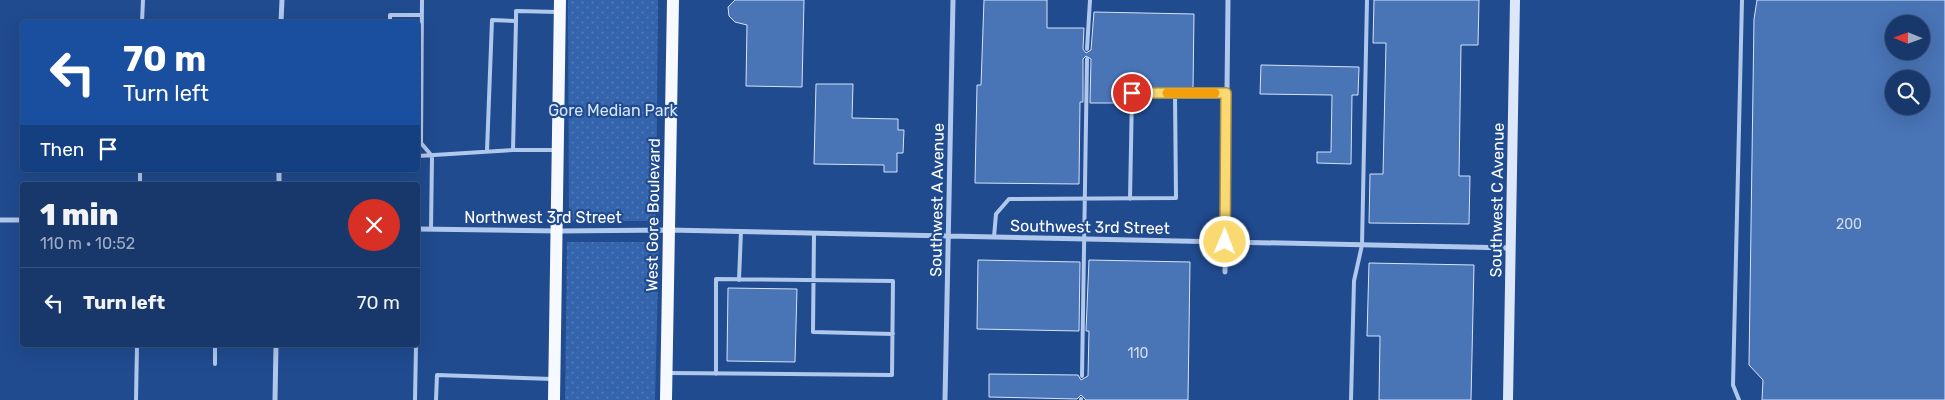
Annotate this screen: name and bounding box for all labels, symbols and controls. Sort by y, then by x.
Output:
north arrow [1885,15,1930,60]
map controls [1885,15,1930,115]
text: 70 m [123,38,206,80]
icon: left [40,40,105,105]
button: search [1885,70,1930,115]
pin [1111,72,1153,114]
icon: arrive [1118,79,1146,107]
text: Turn left [123,80,209,107]
park label: Gore Median Park [548,101,679,120]
street label: Southwest C Avenue [1486,122,1508,278]
street label: Southwest A Avenue [926,123,948,277]
icon: arrive [94,135,122,163]
text: Then [40,138,84,161]
street label: West Gore Boulevard [642,138,664,292]
text: 1 min [40,197,118,233]
button: close [348,199,400,251]
street label: Northwest 3rd Street [464,208,622,227]
position arrow [1198,215,1250,267]
street label: Southwest 3rd Street [1010,216,1170,238]
house number: 200 [1836,216,1862,233]
text: 110 m · 10:52 [40,234,135,253]
icon: left [40,289,68,317]
text: Turn left [83,291,165,314]
text: 70 m [357,291,400,314]
house number: 110 [1128,345,1149,362]

